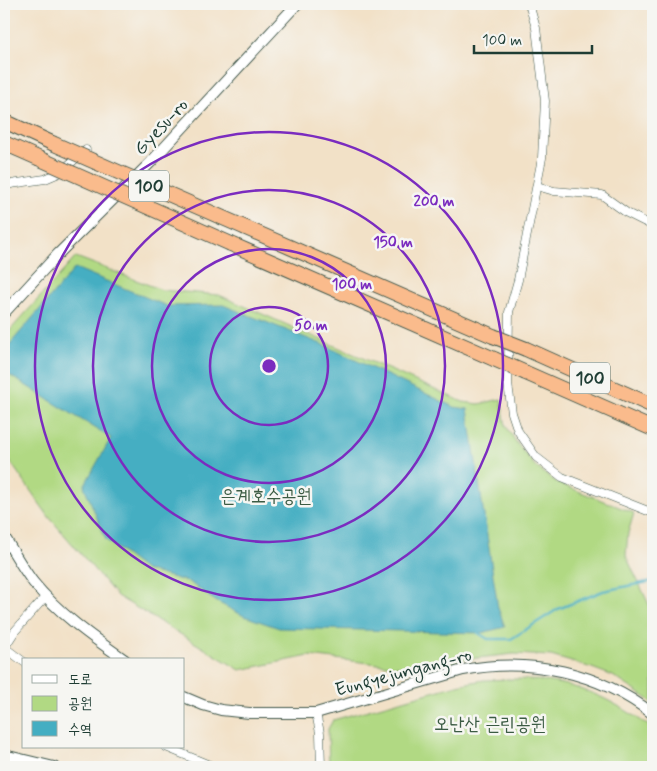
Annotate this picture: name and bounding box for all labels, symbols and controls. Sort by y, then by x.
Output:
scale bar [474,22,592,54]
text: 100 m [482,31,522,51]
street label: Gyesu-ro [128,93,194,161]
road number: 100 [129,170,169,202]
text: 200 m [414,192,455,212]
text: 150 m [373,233,413,253]
text: 100 m [332,275,372,295]
text: 50 m [294,316,328,336]
centre of rings [260,357,278,375]
road number: 100 [570,362,610,393]
park label: 은계호수공원 [220,484,312,509]
street label: Eungyejungang-ro [332,642,475,706]
legend [22,658,185,748]
text: 도로 [68,670,92,690]
text: 공원 [68,694,92,714]
park label: 오난산 근린공원 [434,712,546,737]
text: 수역 [68,720,92,740]

